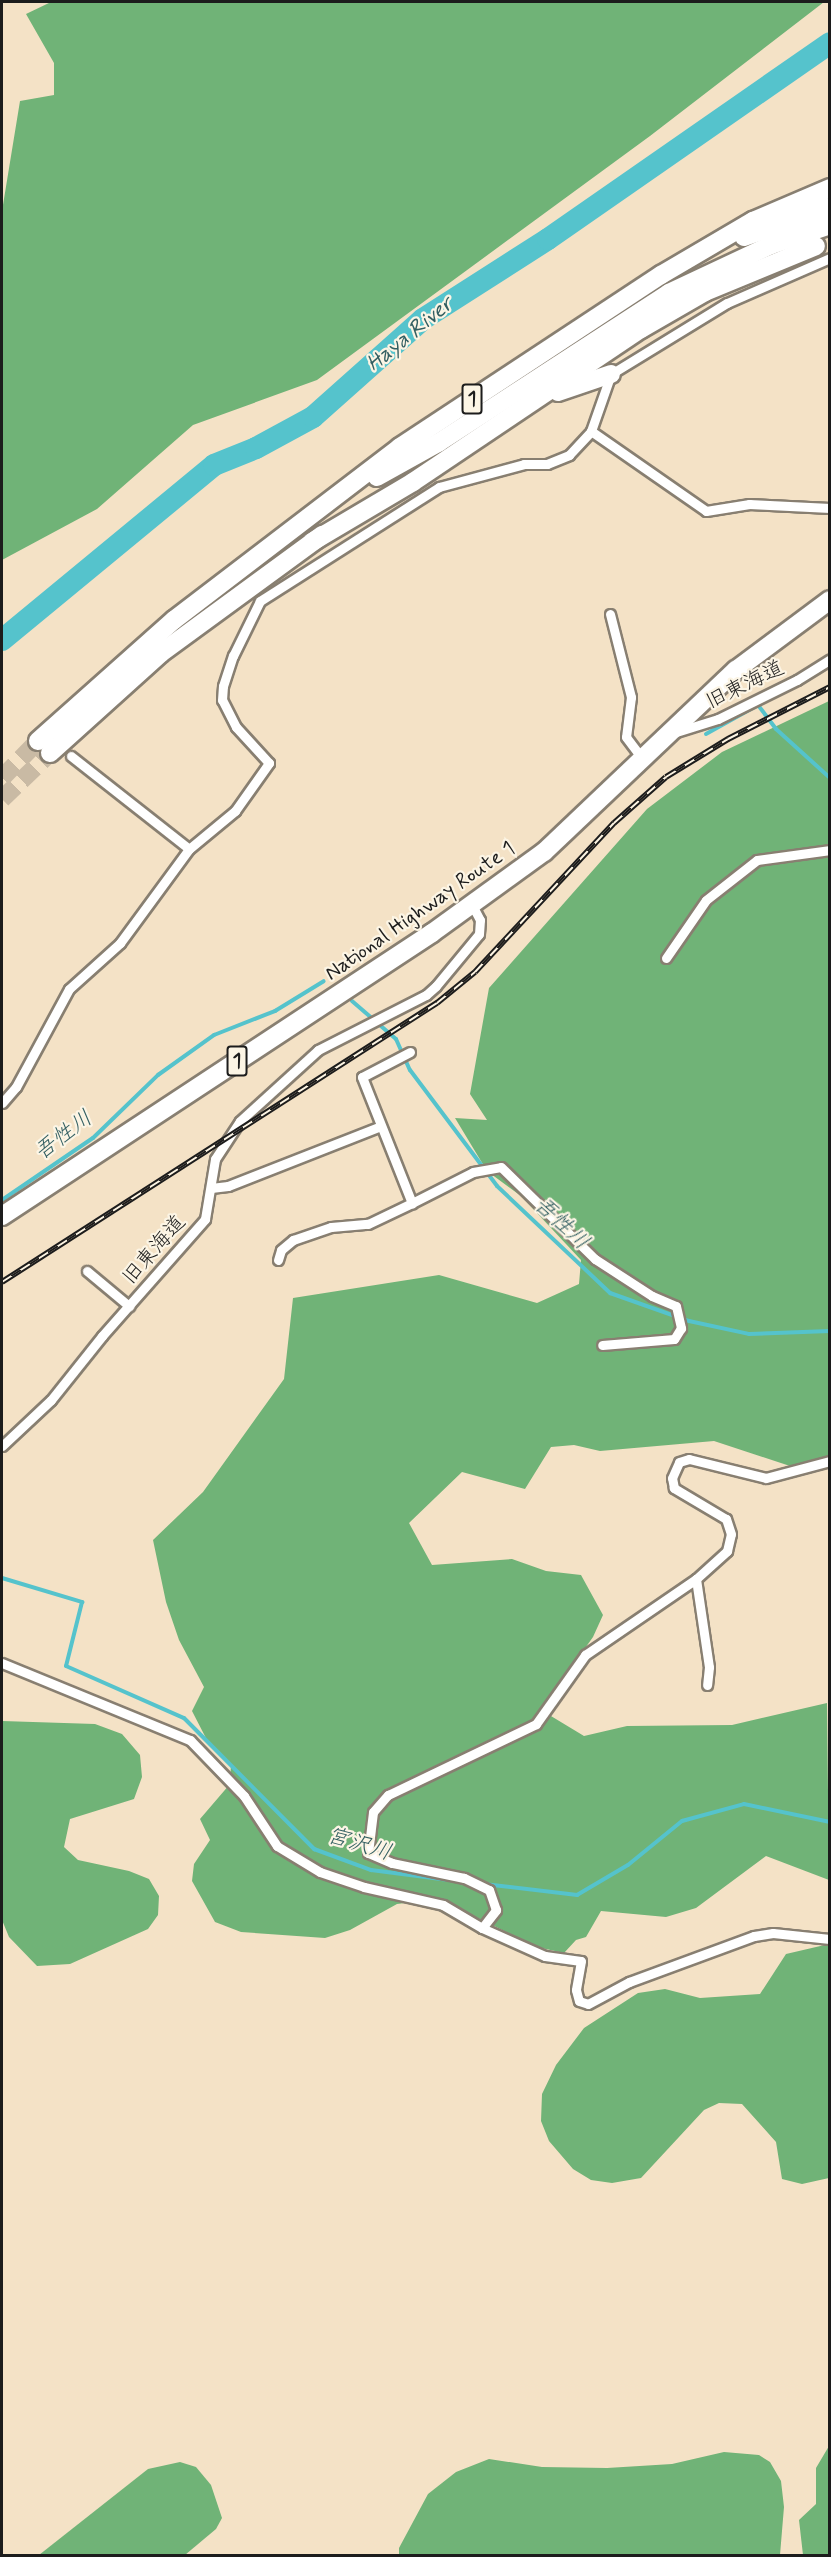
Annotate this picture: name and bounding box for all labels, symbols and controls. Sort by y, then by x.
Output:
water label: Haya River [362,293,458,377]
road number: 1 [462,382,482,416]
street label: 旧東海道 [702,655,788,715]
street label: National Highway Route 1 [324,838,516,984]
road number: 1 [226,1044,248,1078]
water label: 吾性川 [30,1106,98,1166]
water label: 吾性川 [528,1192,594,1256]
street label: 旧東海道 [117,1210,191,1290]
water label: 宮沢川 [324,1823,394,1867]

